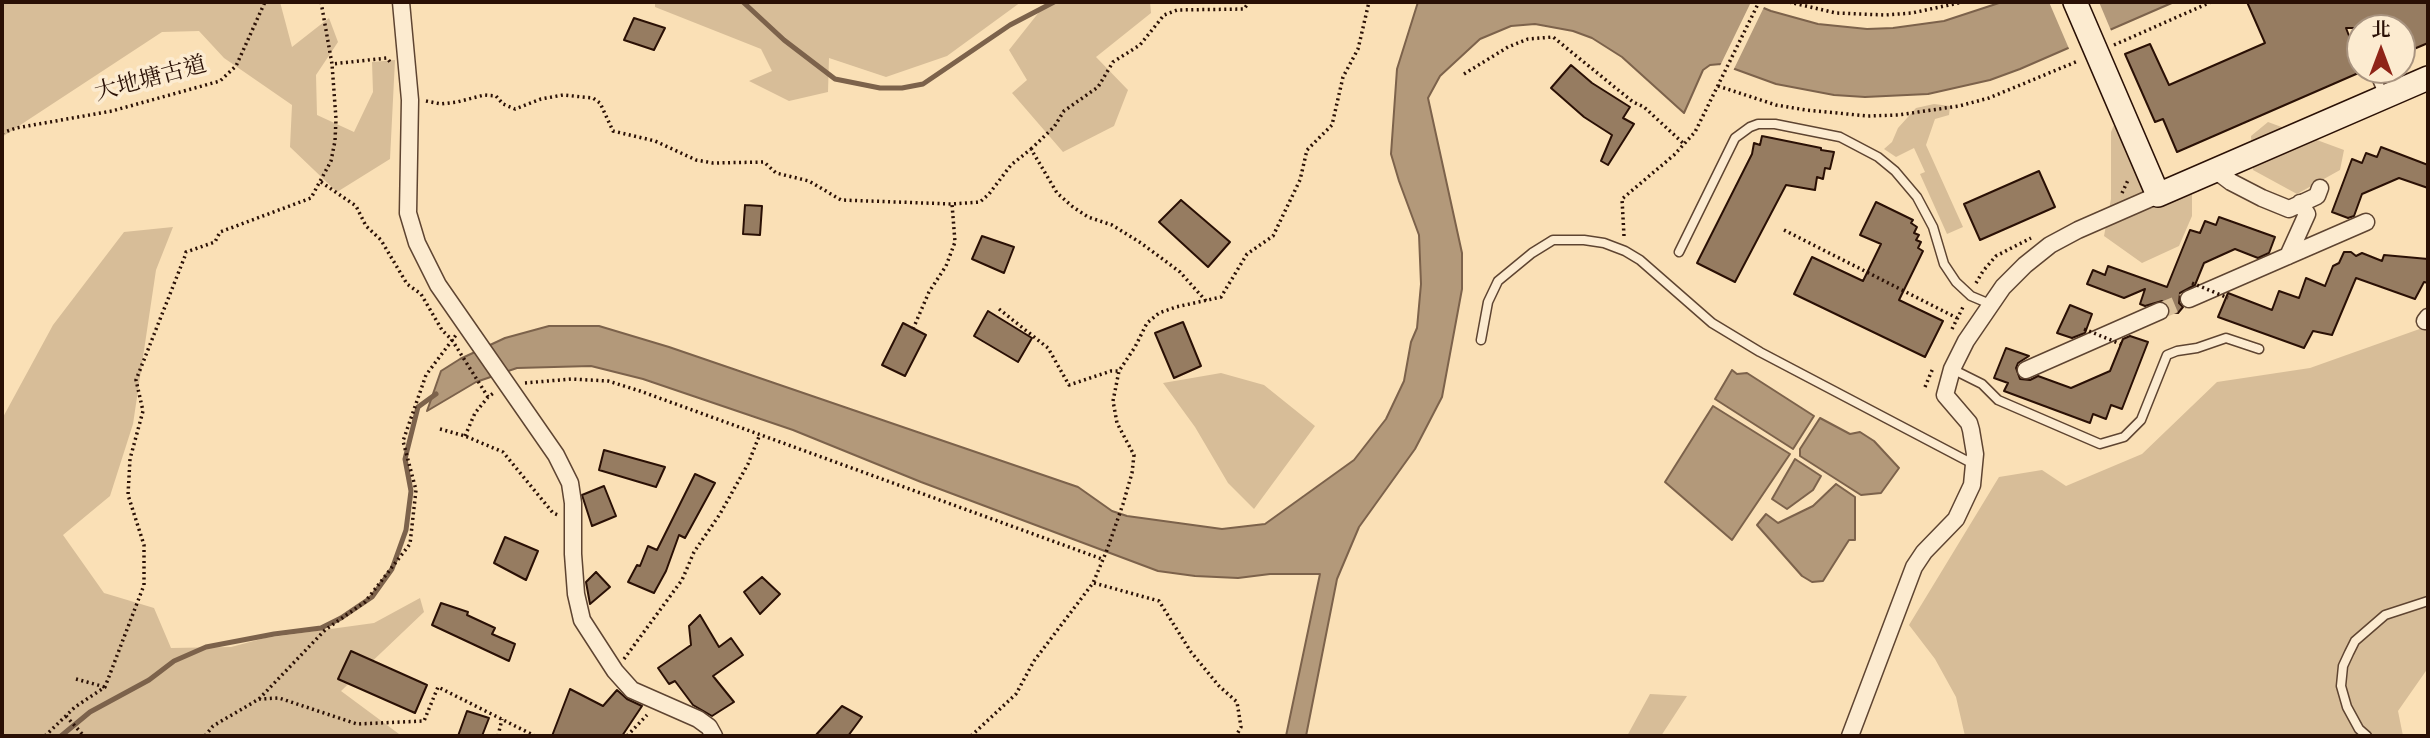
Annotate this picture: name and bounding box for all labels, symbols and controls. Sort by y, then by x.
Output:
north arrow [2346,14,2416,84]
text: 北 [2371,17,2391,43]
street label: 大地塘古道 [92,52,210,108]

